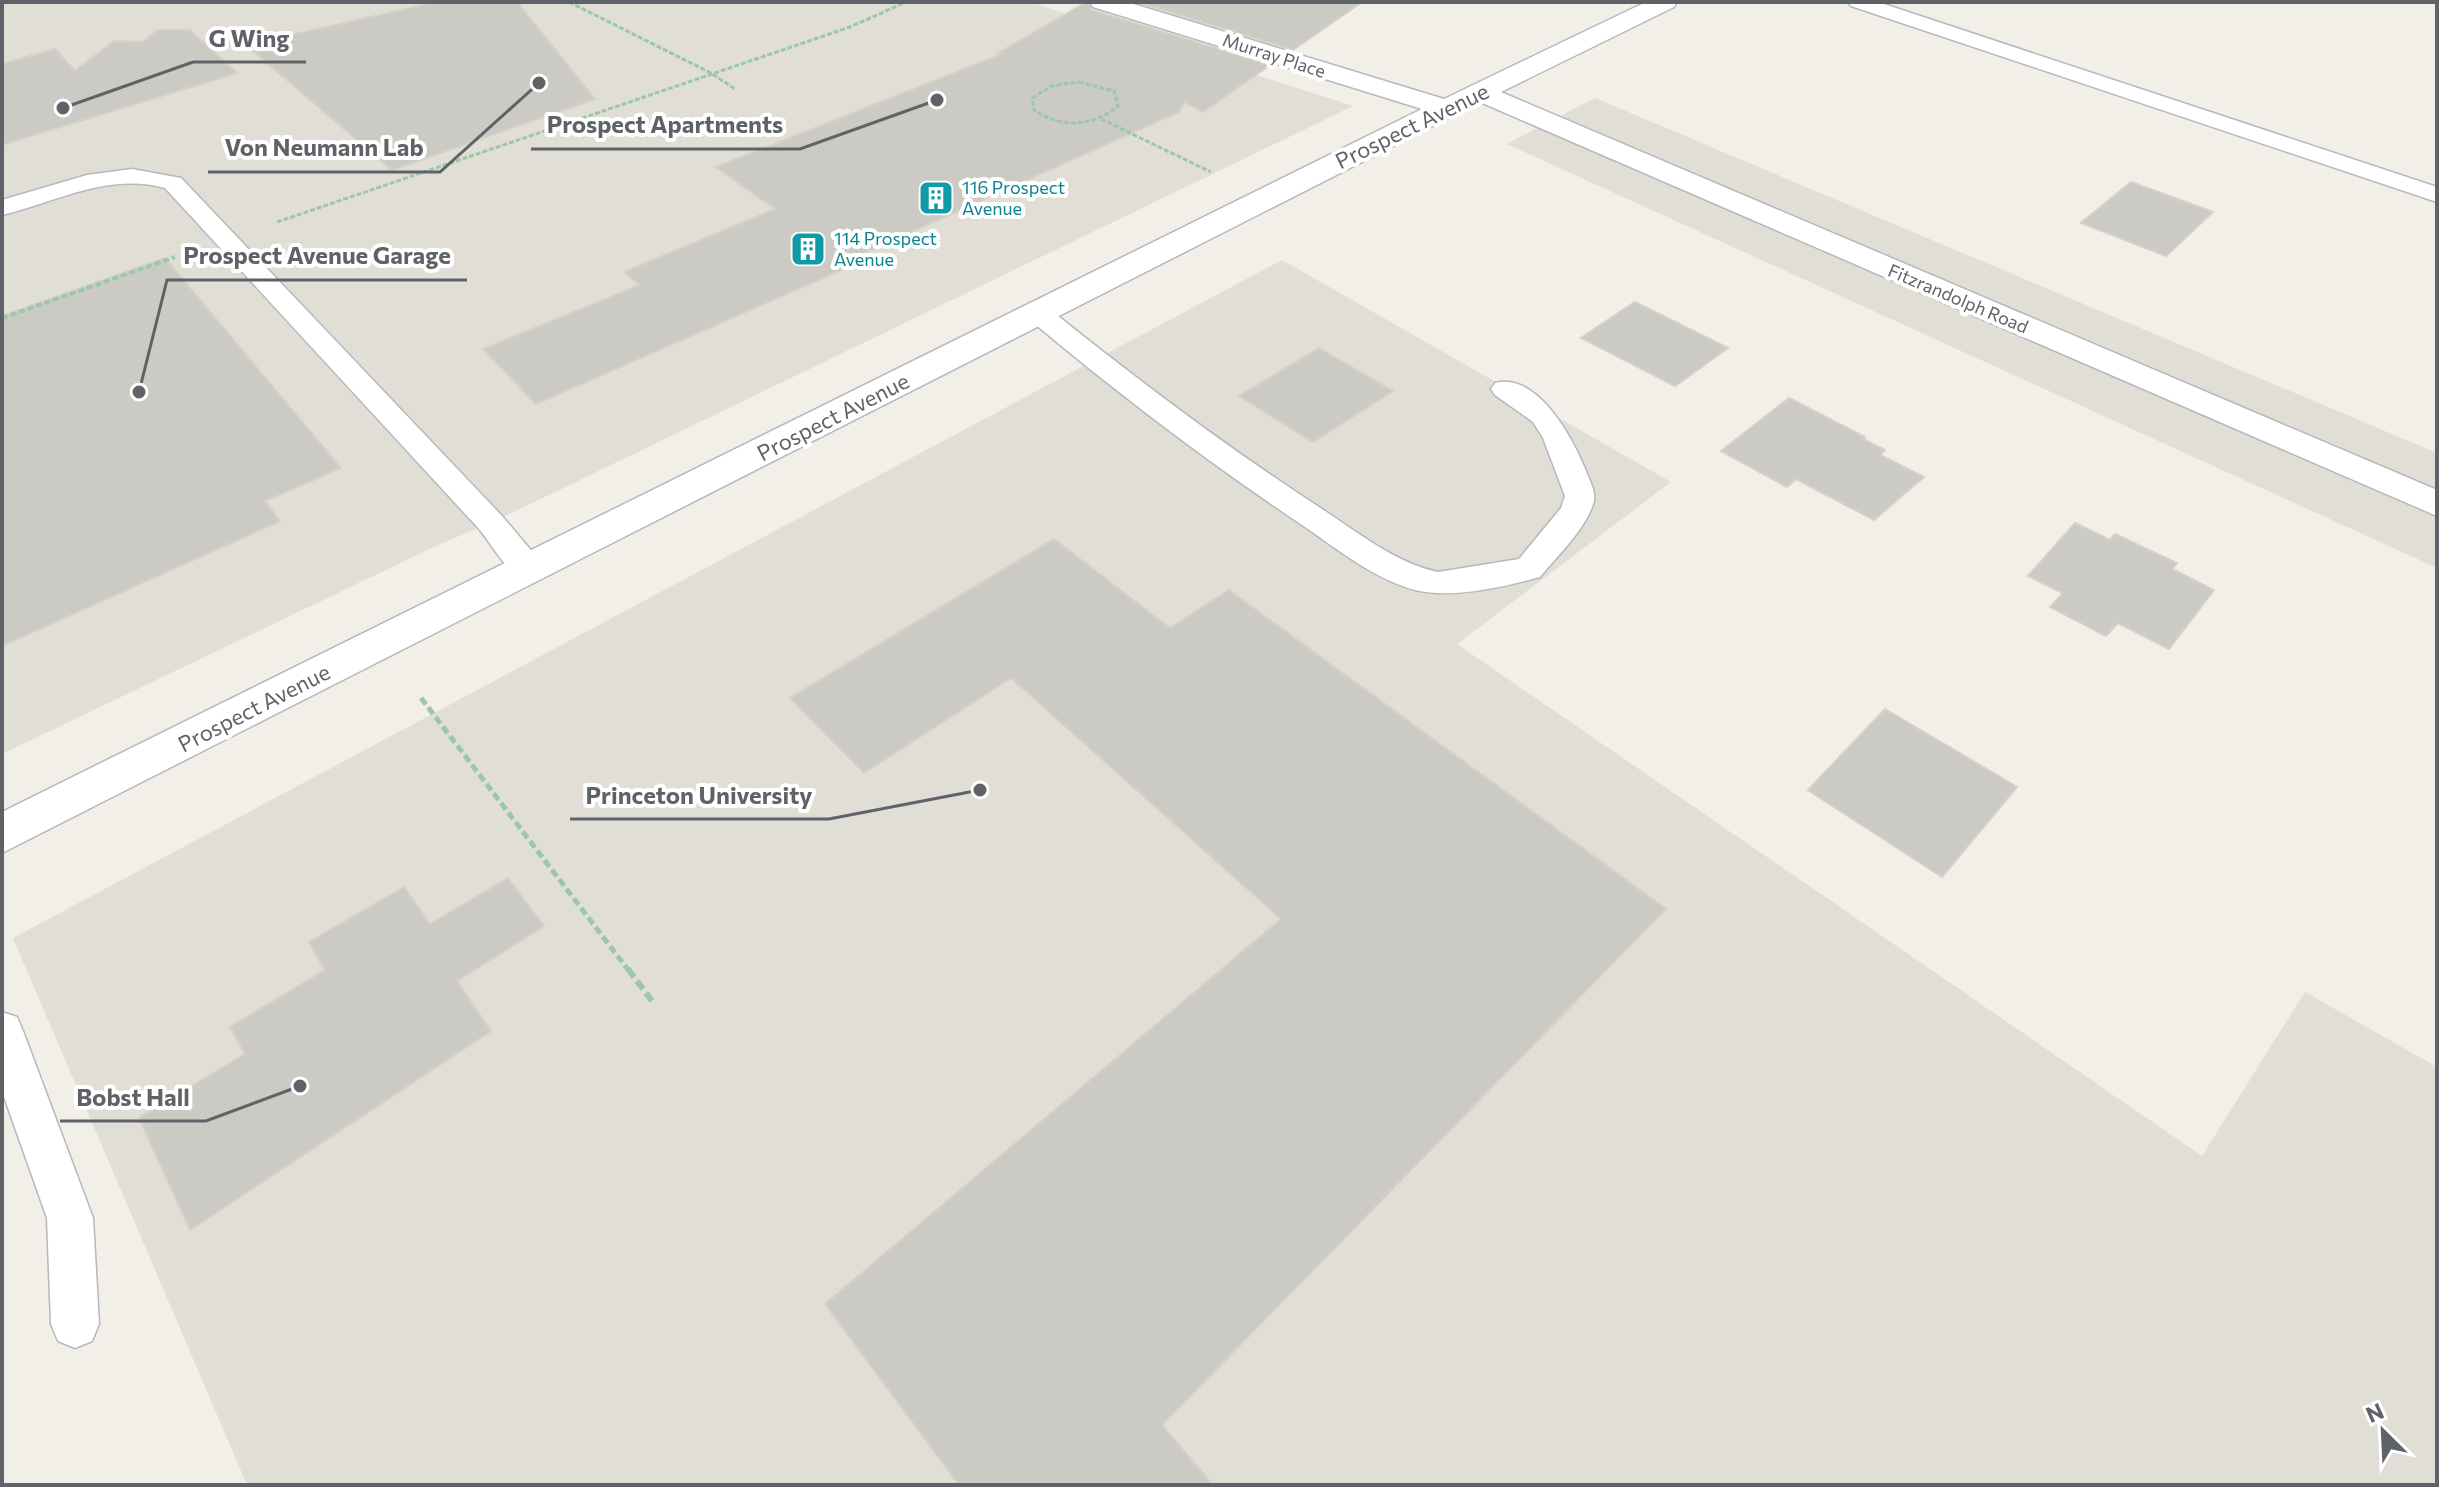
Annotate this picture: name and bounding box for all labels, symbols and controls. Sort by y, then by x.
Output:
callout: G Wing [193,14,306,62]
text: G Wing [209,23,289,52]
street label: Murray Place [1220,28,1329,82]
street label: Prospect Avenue [1331,77,1493,174]
callout: Prospect Apartments [531,101,800,149]
text: Prospect Apartments [547,109,783,138]
callout: Von Neumann Lab [208,124,440,172]
text: Von Neumann Lab [224,132,424,161]
place label: 116 Prospect Avenue [962,176,1065,219]
building icon: 116 Prospect Avenue [917,179,955,217]
place label: 114 Prospect Avenue [834,227,937,270]
building icon: 114 Prospect Avenue [789,230,827,268]
callout: Prospect Avenue Garage [167,232,467,280]
text: Prospect Avenue Garage [183,240,451,269]
street label: Fitzrandolph Road [1885,259,2032,338]
street label: Prospect Avenue [752,367,913,467]
street label: Prospect Avenue [173,658,334,758]
callout: Princeton University [570,771,829,819]
text: Princeton University [585,780,813,809]
callout: Bobst Hall [60,1073,206,1121]
text: Bobst Hall [76,1082,190,1111]
north arrow [2343,1391,2423,1471]
text: N [2362,1397,2388,1428]

